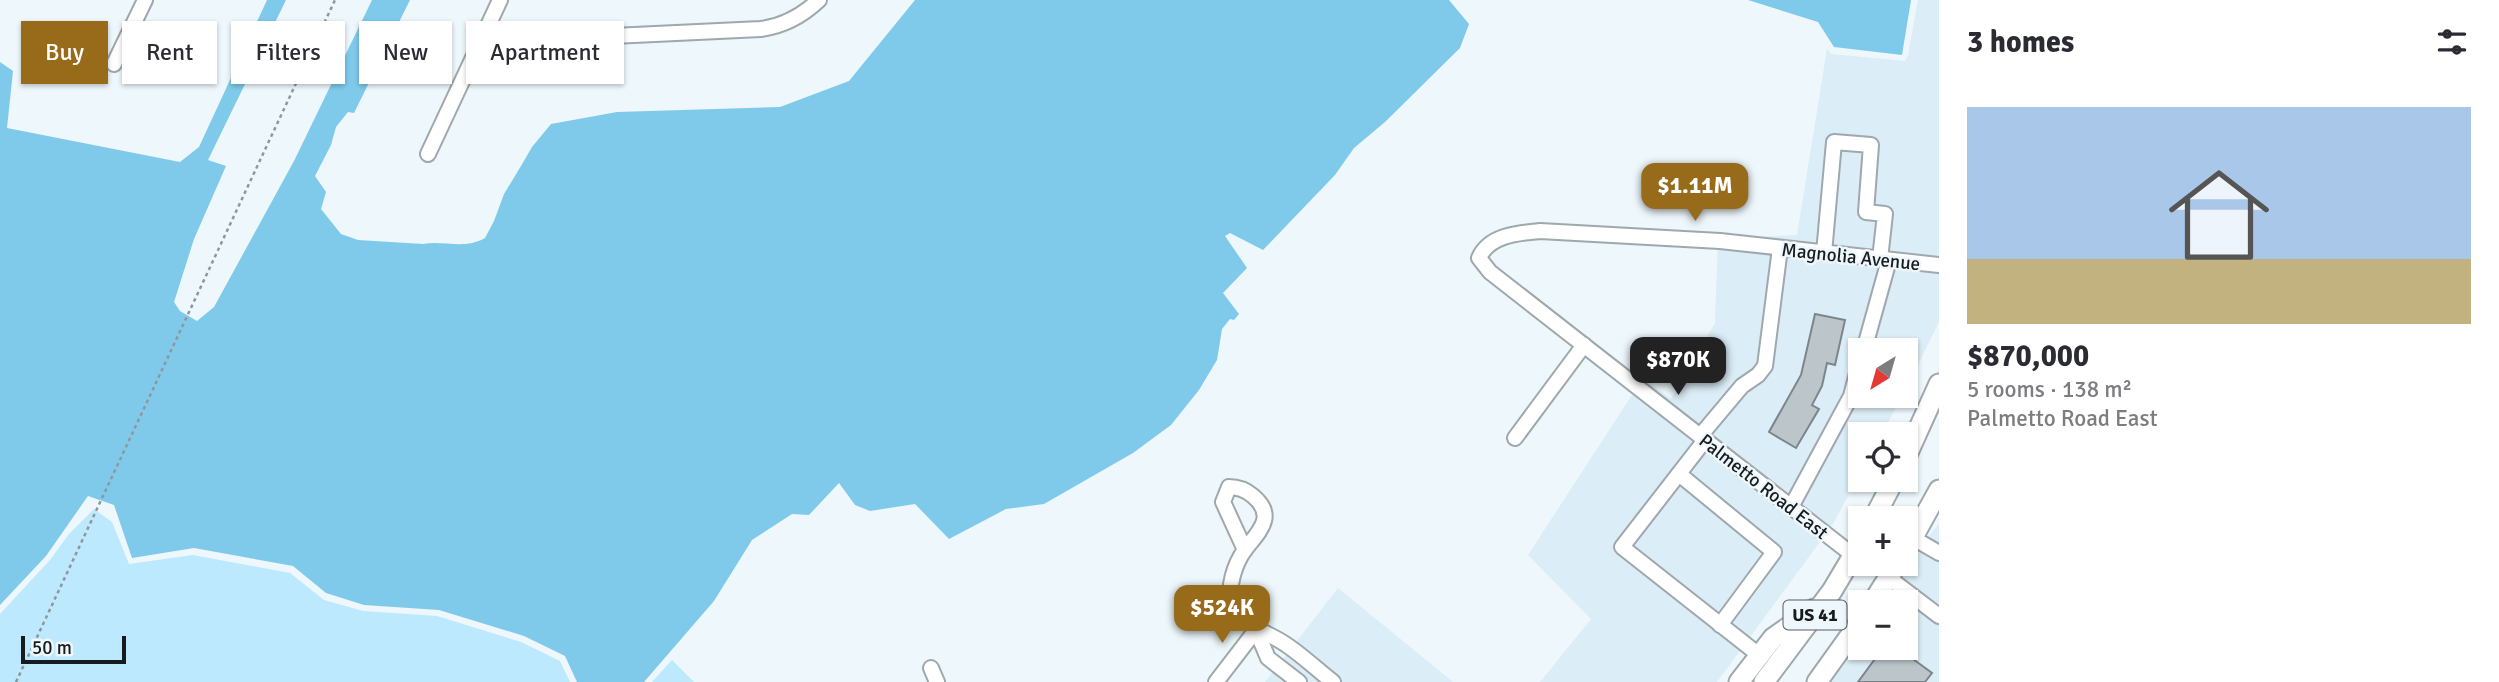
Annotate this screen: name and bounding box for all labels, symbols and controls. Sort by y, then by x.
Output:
chip: Buy [21,21,108,84]
chip: Rent [122,21,217,84]
chip: Filters [231,21,345,84]
chip: New [359,21,452,84]
chip: Apartment [466,21,624,84]
icon: filters [2433,23,2471,61]
text: 3 homes [1967,24,2074,61]
icon: home [2156,152,2282,278]
pin: $1.11M [1638,164,1752,223]
text: $1.11M [1657,171,1733,200]
street label: Magnolia Avenue [1780,238,1921,276]
pin: $870K [1629,338,1727,397]
north arrow [1848,338,1918,408]
map controls [1848,338,1918,660]
text: $870,000 [1967,338,2089,375]
text: $870K [1646,345,1710,374]
text: 5 rooms · 138 m² [1967,375,2132,404]
text: Palmetto Road East [1967,404,2158,433]
button: locate [1848,422,1918,492]
street label: Palmetto Road East [1694,429,1833,545]
button: + [1848,506,1918,576]
pin: $524K [1173,586,1271,645]
button: − [1848,590,1918,660]
text: $524K [1190,593,1254,622]
road number: US 41 [1784,600,1846,630]
scale bar [21,633,126,665]
text: 50 m [32,636,72,660]

